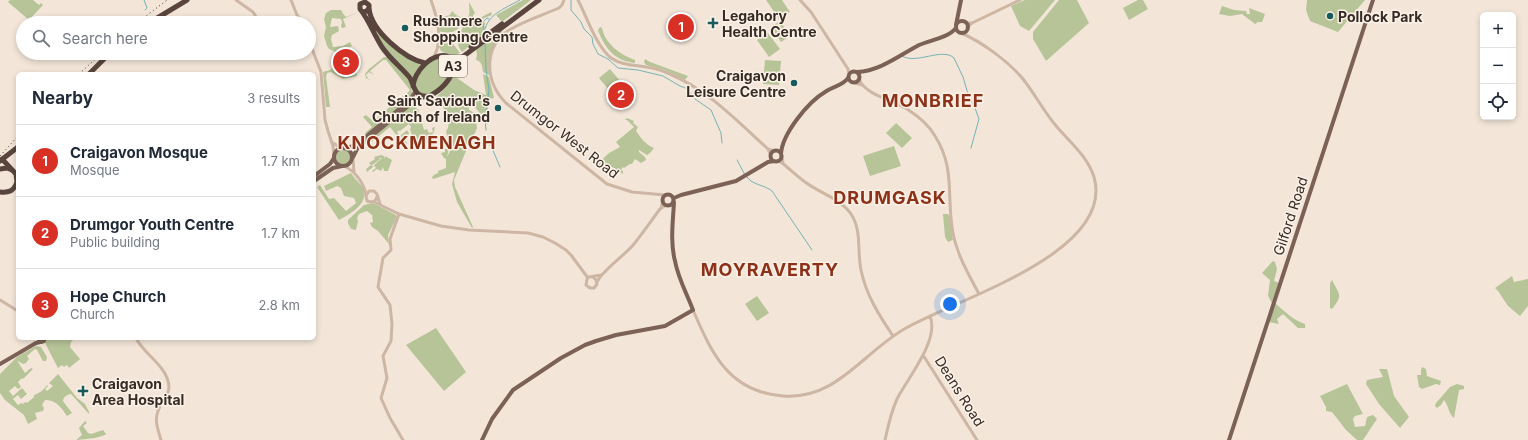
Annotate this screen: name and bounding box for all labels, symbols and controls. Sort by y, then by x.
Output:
place label: Legahory Health Centre [722,7,817,40]
place label: Pollock Park [1338,8,1423,25]
marker: Pollock Park [1325,11,1335,21]
place label: Rushmere Shopping Centre [413,12,528,45]
pin: 1 [668,12,694,42]
map controls [1480,12,1516,120]
button: + [1480,12,1516,48]
search box [16,16,316,60]
marker: Legahory Health Centre [707,17,719,29]
marker: Rushmere Shopping Centre [400,23,410,33]
icon: search [30,27,52,49]
text: Search here [62,29,148,48]
pin: 3 [333,47,359,77]
button: − [1480,48,1516,84]
road number: A3 [439,55,467,77]
place label: Craigavon Leisure Centre [686,67,786,100]
marker: Craigavon Leisure Centre [789,78,799,88]
pin: 2 [608,80,634,110]
button: locate [1480,84,1516,120]
street label: Drumgor West Road [507,86,623,182]
text: Nearby [32,88,93,108]
text: 3 results [247,90,300,106]
district label: MONBRIEF [882,90,984,111]
place label: Saint Saviour's Church of Ireland [372,92,490,125]
marker: Saint Saviour's Church of Ireland [493,103,503,113]
district label: KNOCKMENAGH [338,132,496,153]
text: Craigavon Mosque [70,143,208,162]
text: 1 [42,153,48,169]
text: 1.7 km [262,153,300,169]
text: Mosque [70,162,120,178]
street label: Gilford Road [1269,175,1311,257]
district label: DRUMGASK [833,187,947,208]
text: Drumgor Youth Centre [70,215,234,234]
text: 2 [41,225,49,241]
text: 1.7 km [262,225,300,241]
text: Public building [70,234,160,250]
district label: MOYRAVERTY [701,259,839,280]
text: Hope Church [70,287,166,306]
your location [940,294,960,314]
text: 3 [41,297,49,313]
text: 2.8 km [258,297,300,313]
text: Church [70,306,115,322]
street label: Deans Road [932,353,988,429]
place label: Craigavon Area Hospital [92,375,184,408]
marker: Craigavon Area Hospital [77,385,89,397]

